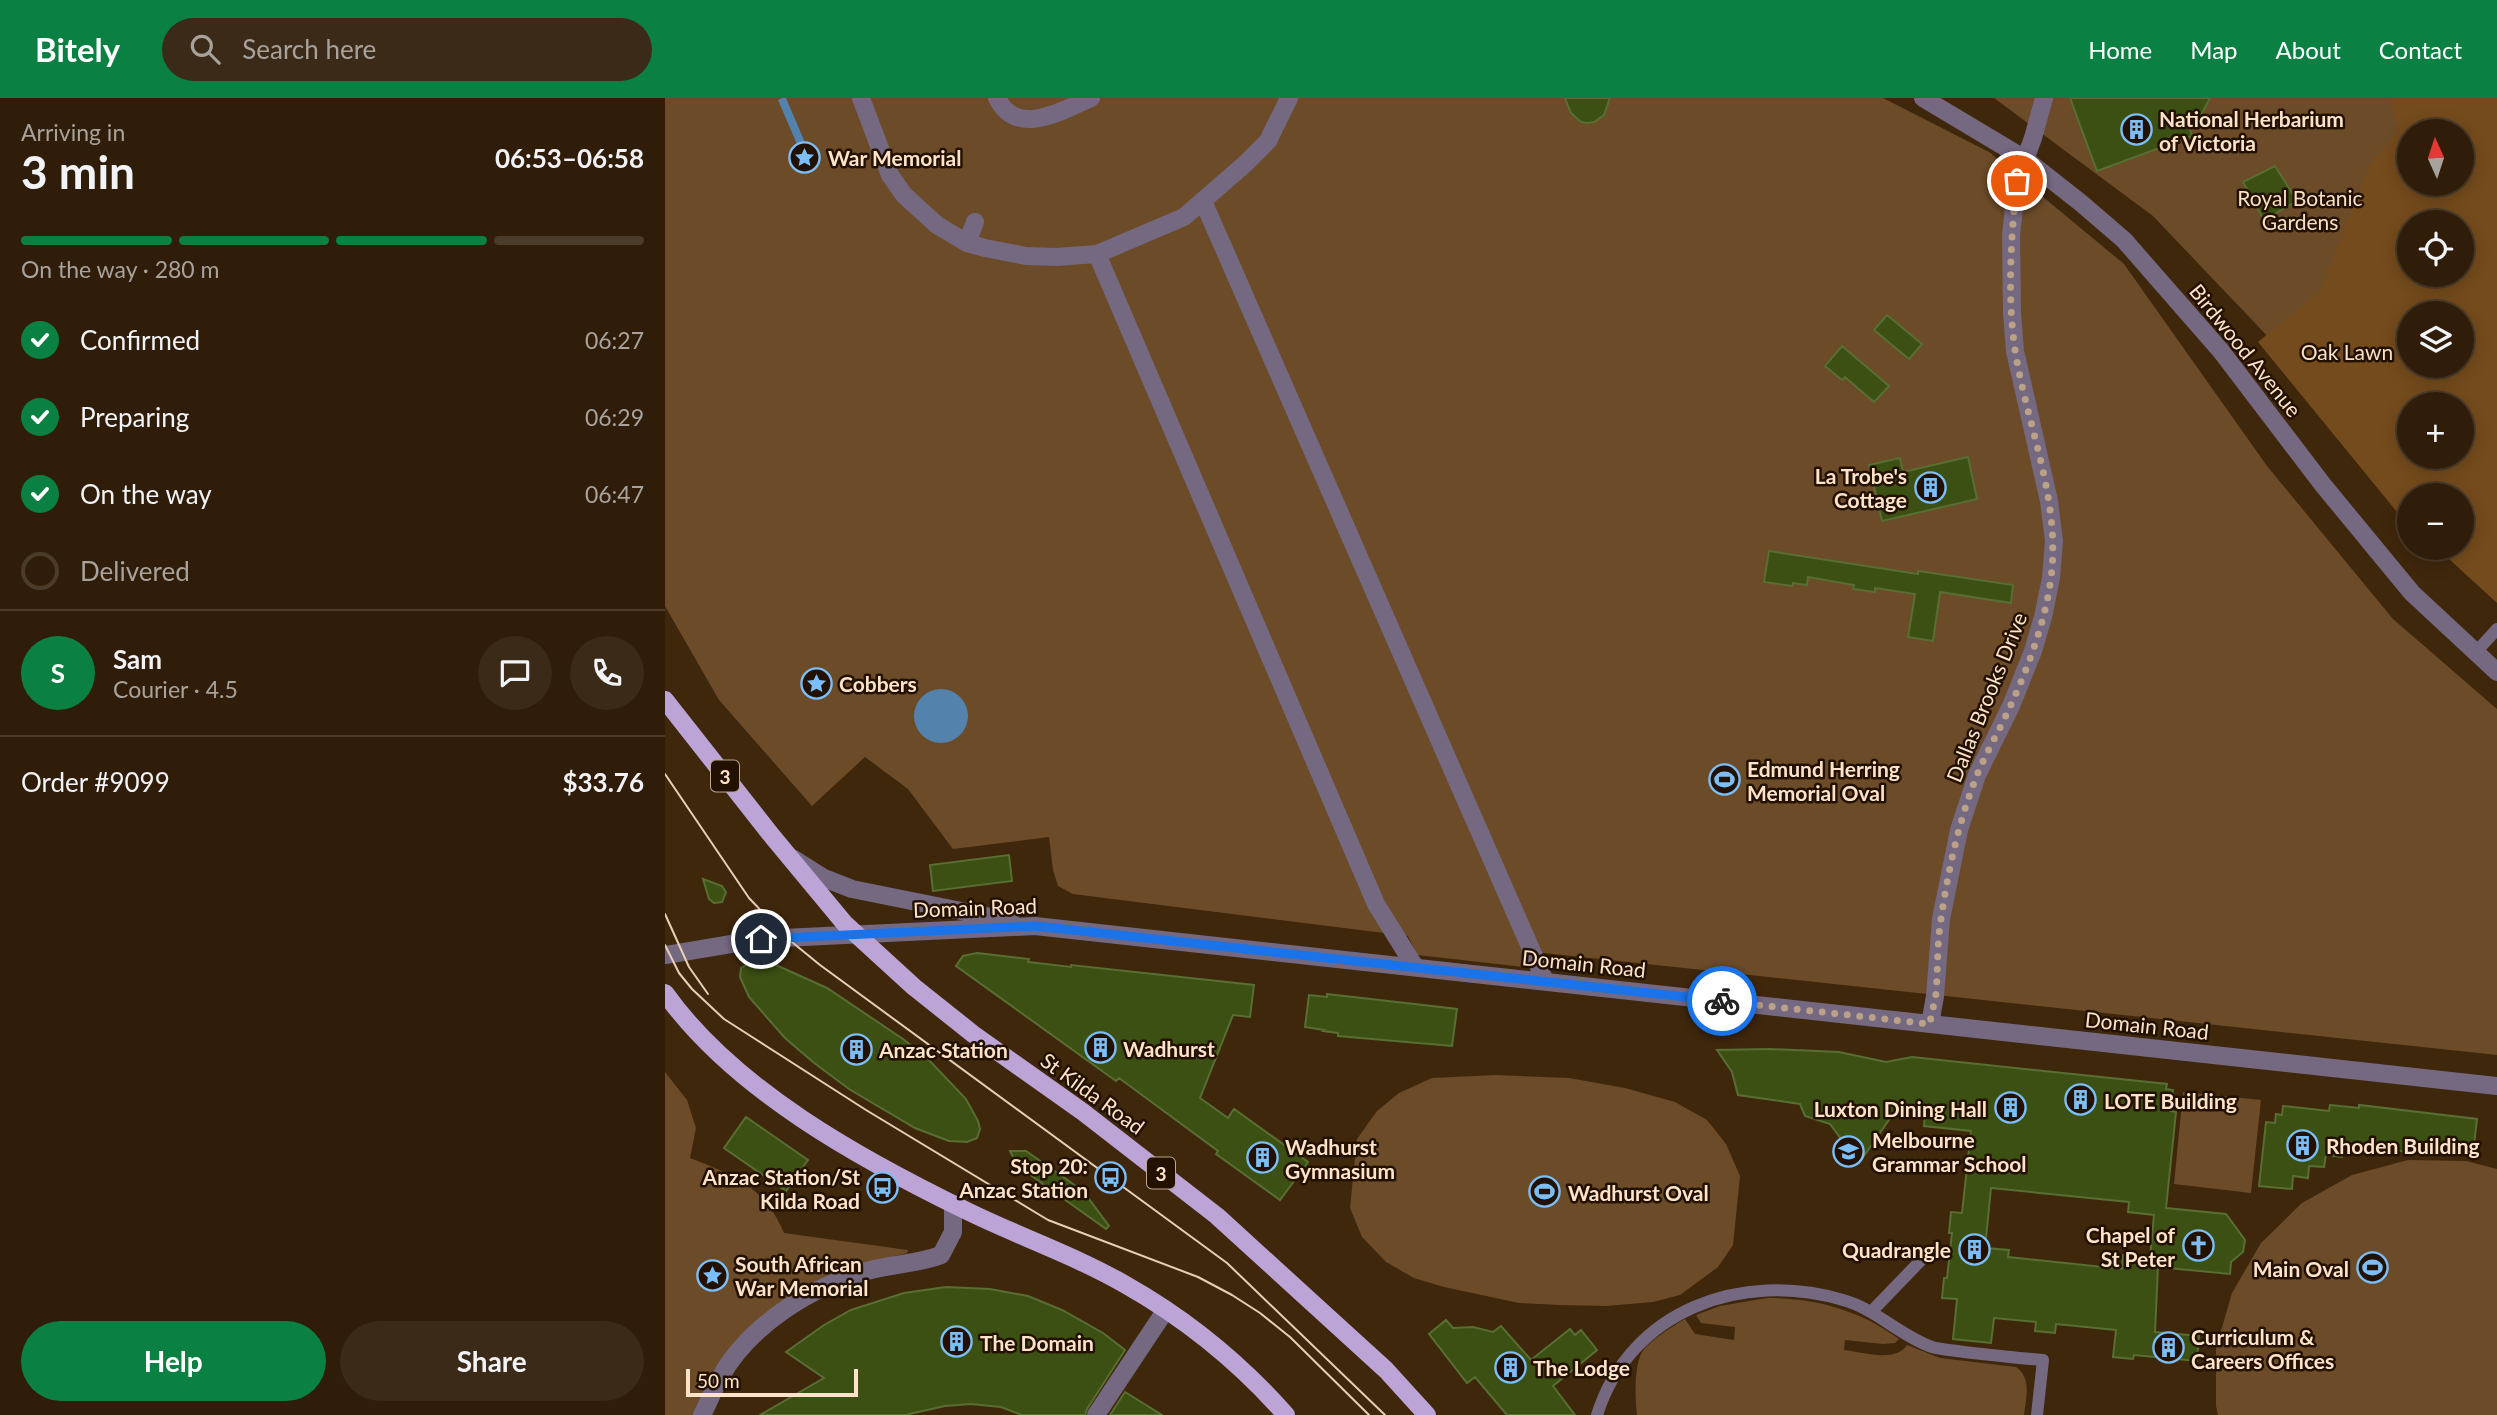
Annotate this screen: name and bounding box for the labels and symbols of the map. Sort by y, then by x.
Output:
place label: National Herbarium of Victoria [2159,106,2344,155]
building icon: National Herbarium of Victoria [2119,113,2153,147]
north arrow [2397,119,2475,196]
place icon: War Memorial [788,140,822,174]
place label: War Memorial [828,145,961,170]
pin [1987,151,2047,211]
park label: Royal Botanic Gardens [2237,185,2363,234]
street label: Birdwood Avenue [2185,279,2307,421]
park label: Oak Lawn [2301,339,2393,364]
place label: La Trobe's Cottage [1815,463,1907,512]
building icon: La Trobe's Cottage [1913,470,1947,504]
street label: Dallas Brooks Drive [1941,609,2031,785]
place icon: Cobbers [799,666,833,700]
place label: Cobbers [839,671,917,696]
place label: Edmund Herring Memorial Oval [1747,756,1900,805]
road number: 3 [711,761,739,792]
sports icon: Edmund Herring Memorial Oval [1707,763,1741,797]
street label: Domain Road [913,892,1037,922]
pin [731,909,791,969]
street label: Domain Road [1521,944,1647,982]
courier [1687,966,1757,1036]
street label: Domain Road [2084,1006,2210,1044]
building icon: Wadhurst [1083,1031,1117,1065]
building icon: Anzac Station [839,1032,873,1066]
place label: Wadhurst [1123,1036,1215,1061]
place label: Anzac Station [878,1037,1008,1062]
street label: St Kilda Road [1036,1047,1150,1139]
building icon: LOTE Building [2064,1083,2098,1117]
place label: LOTE Building [2104,1088,2237,1113]
building icon: Luxton Dining Hall [1993,1091,2027,1125]
place label: Luxton Dining Hall [1814,1096,1987,1121]
place label: Melbourne Grammar School [1872,1127,2027,1176]
building icon: Rhoden Building [2286,1128,2320,1162]
place label: Rhoden Building [2326,1133,2480,1158]
place label: Wadhurst Gymnasium [1285,1134,1395,1183]
school or university icon: Melbourne Grammar School [1832,1134,1866,1168]
building icon: Wadhurst Gymnasium [1245,1141,1279,1175]
place label: Stop 20: Anzac Station [958,1153,1088,1202]
road number: 3 [1147,1158,1175,1189]
bus stop icon: Stop 20: Anzac Station [1094,1160,1128,1194]
place label: Anzac Station/St Kilda Road [702,1164,860,1213]
bus stop icon: Anzac Station/St Kilda Road [866,1171,900,1205]
sports icon: Wadhurst Oval [1528,1175,1562,1209]
place label: Wadhurst Oval [1568,1180,1709,1205]
place label: Chapel of St Peter [2086,1222,2175,1271]
church icon: Chapel of St Peter [2181,1229,2215,1263]
building icon: Quadrangle [1957,1232,1991,1266]
place label: Quadrangle [1842,1237,1951,1262]
place label: South African War Memorial [735,1251,868,1300]
sports icon: Main Oval [2355,1251,2389,1285]
place label: Main Oval [2253,1256,2349,1281]
place icon: South African War Memorial [695,1258,729,1292]
place label: Curriculum & Careers Offices [2191,1324,2334,1373]
building icon: The Domain [940,1325,974,1359]
place label: The Domain [980,1330,1094,1355]
building icon: Curriculum & Careers Offices [2151,1331,2185,1365]
building icon: The Lodge [1493,1350,1527,1384]
place label: The Lodge [1533,1355,1630,1380]
scale bar [686,1366,857,1398]

